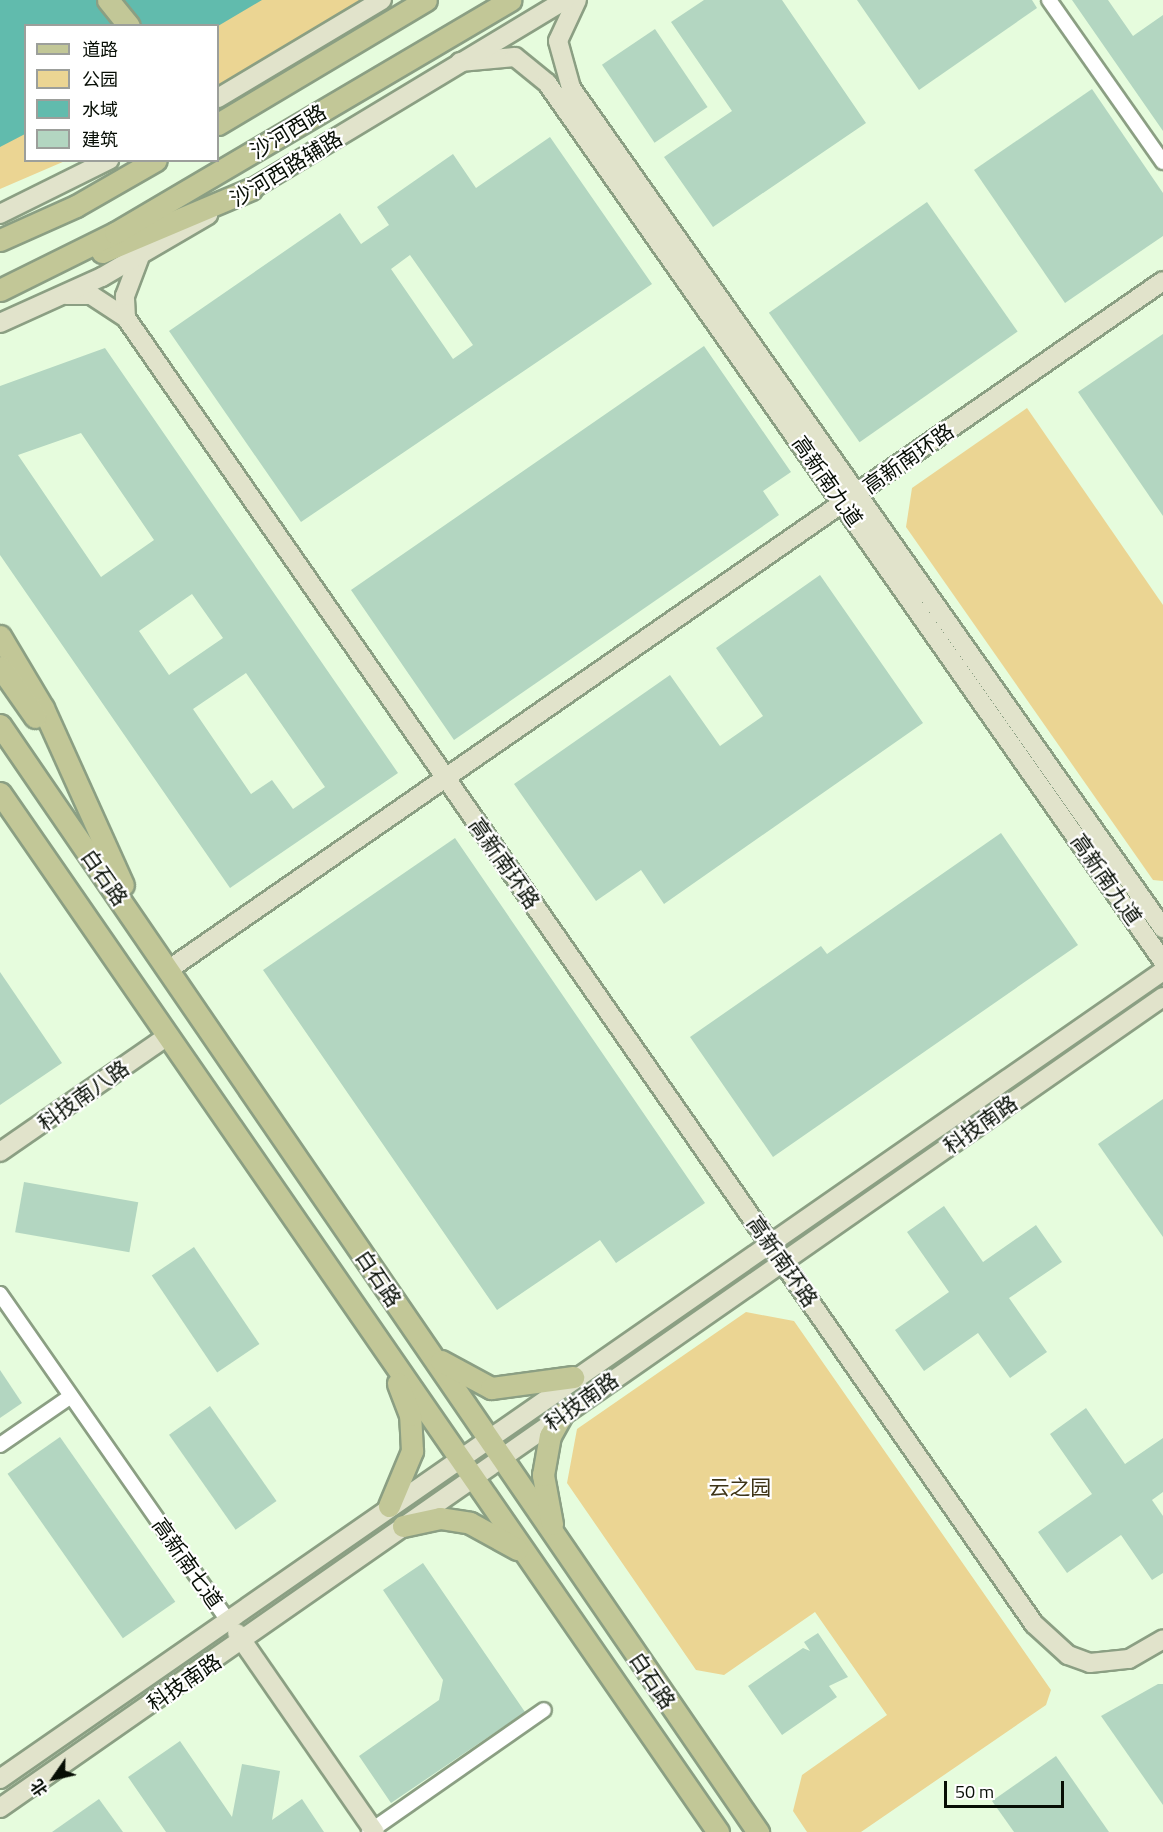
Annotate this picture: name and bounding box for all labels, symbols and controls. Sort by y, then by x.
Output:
legend [24,24,219,162]
text: 道路 [82,36,118,63]
text: 公园 [82,66,118,93]
text: 水域 [82,96,118,123]
street label: 沙河西路 [246,99,330,163]
street label: 沙河西路辅路 [226,125,346,211]
text: 建筑 [82,126,118,153]
street label: 高新南环路 [858,418,958,498]
street label: 高新南九道 [788,431,868,531]
street label: 高新南环路 [465,813,545,913]
street label: 高新南九道 [1067,829,1147,929]
street label: 白石路 [77,844,133,910]
street label: 科技南八路 [33,1055,133,1135]
street label: 科技南路 [938,1090,1022,1158]
street label: 高新南环路 [743,1211,823,1311]
street label: 白石路 [351,1245,407,1311]
street label: 科技南路 [539,1367,623,1435]
park label: 云之园 [709,1474,771,1500]
street label: 高新南七道 [148,1513,228,1613]
street label: 白石路 [625,1647,681,1713]
street label: 科技南路 [142,1648,226,1716]
north arrow [24,1748,84,1808]
scale bar [947,1769,1067,1807]
text: 北 [25,1775,54,1801]
text: 50 m [955,1778,994,1805]

